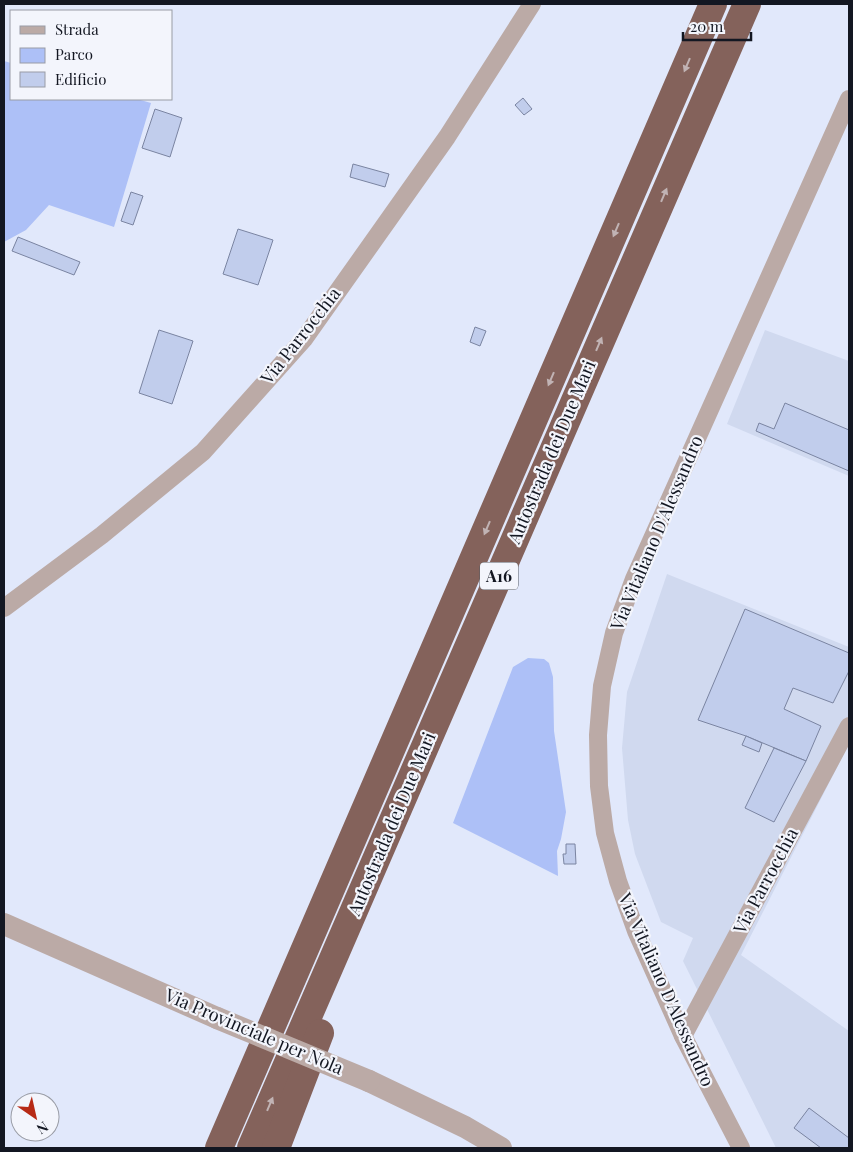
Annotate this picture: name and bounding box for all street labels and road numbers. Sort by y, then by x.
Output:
street label: Via Parrocchia [254,282,346,389]
street label: Autostrada dei Due Mari [501,356,601,548]
street label: Via Vitaliano D'Alessandro [604,431,708,635]
road number: A16 [480,562,518,590]
street label: Autostrada dei Due Mari [341,728,441,920]
street label: Via Parrocchia [727,823,803,939]
street label: Via Vitaliano D'Alessandro [613,888,720,1090]
street label: Via Provinciale per Nola [161,982,347,1080]

